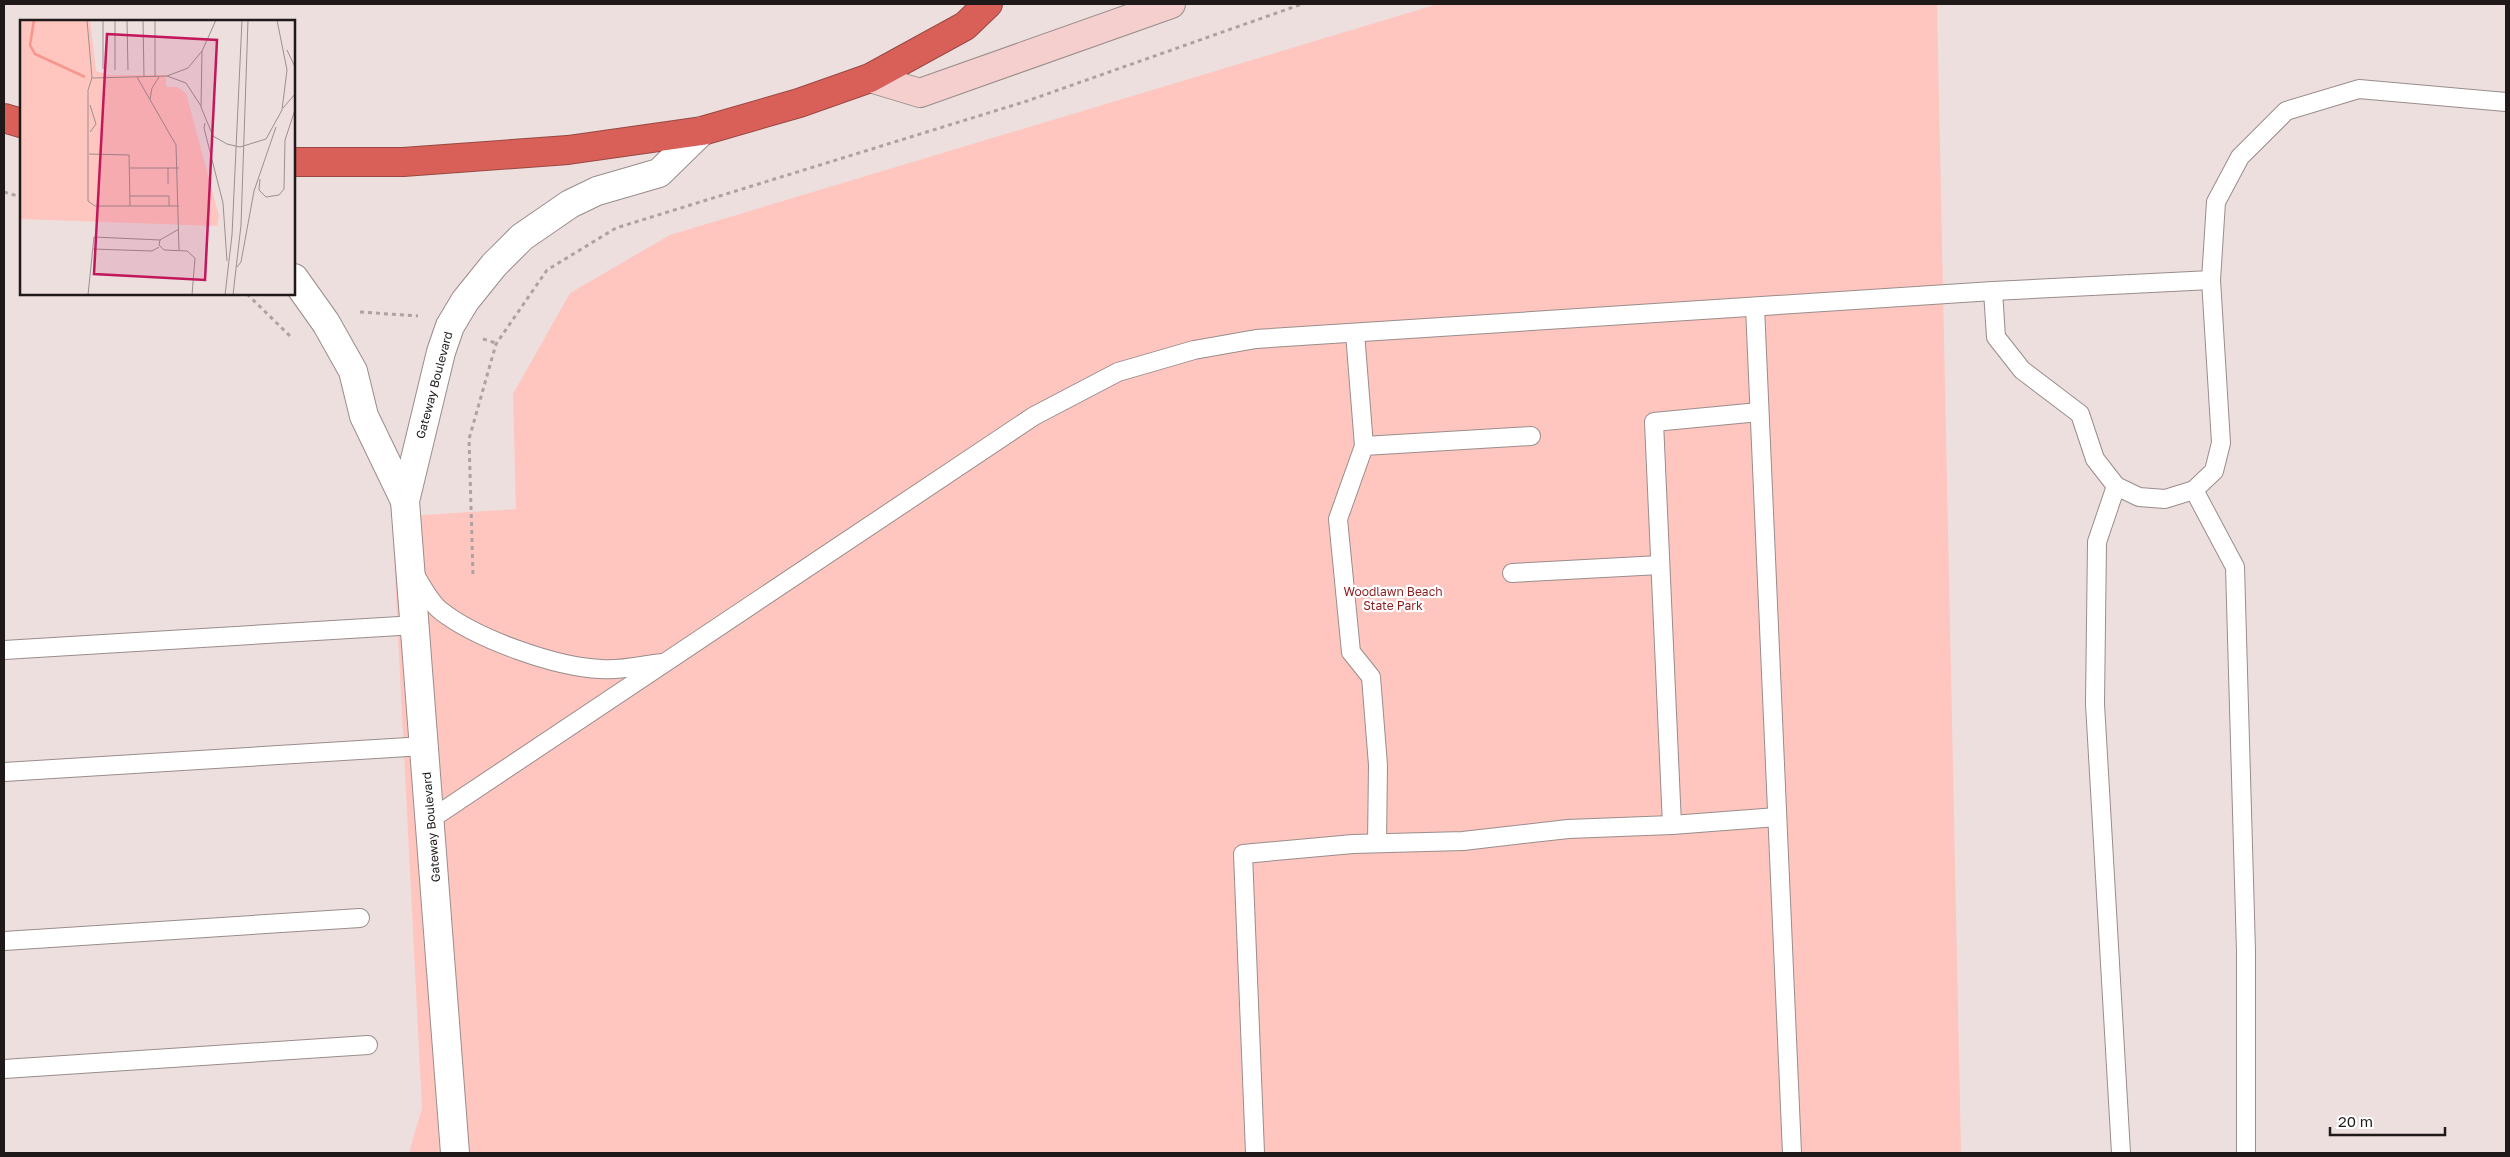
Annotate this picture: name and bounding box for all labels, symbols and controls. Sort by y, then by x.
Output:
inset map [20,20,295,295]
street label: Gateway Boulevard [412,330,456,440]
park label: Woodlawn Beach State Park [1343,584,1443,613]
street label: Gateway Boulevard [419,771,443,883]
scale bar [2330,1104,2445,1136]
text: 20 m [2338,1112,2373,1130]

